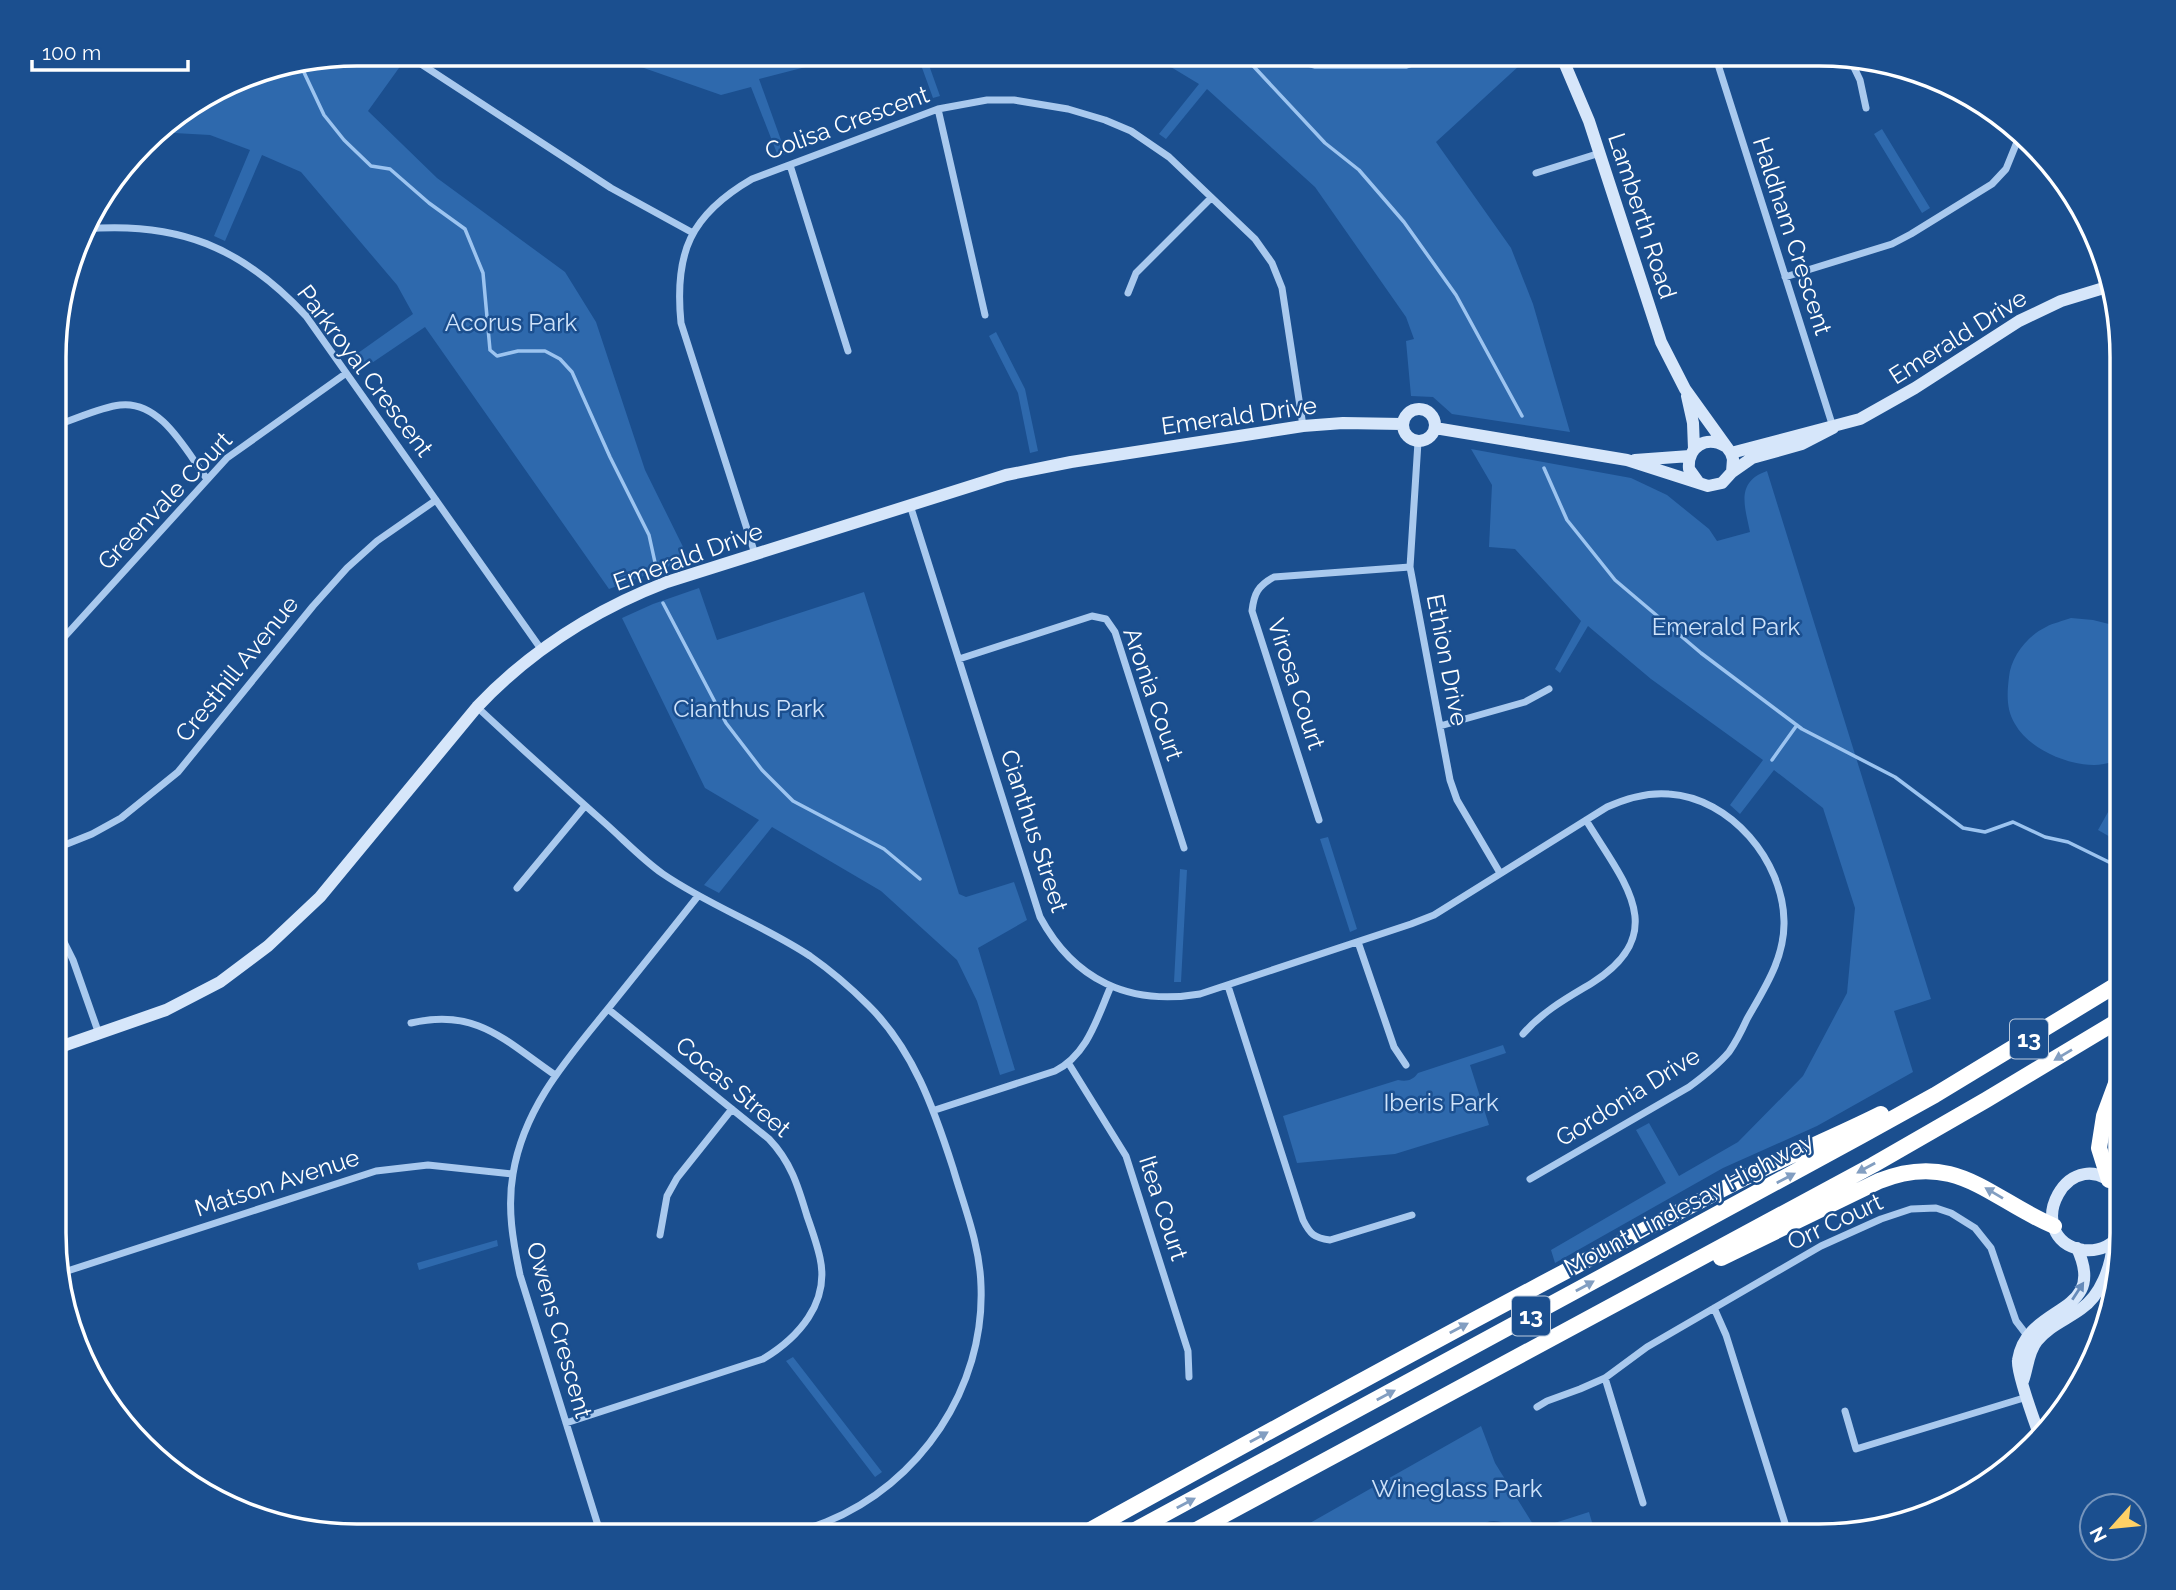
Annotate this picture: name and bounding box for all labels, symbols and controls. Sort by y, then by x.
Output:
scale bar [32,28,187,72]
text: 100 m [42,40,101,65]
street label: Colisa Crescent [761,79,933,166]
street label: Lamberth Road [1602,129,1683,302]
street label: Haldham Crescent [1747,133,1838,339]
street label: Parkroyal Crescent [291,279,440,462]
street label: Emerald Drive [1884,283,2032,390]
park label: Acorus Park [445,308,578,337]
street label: Emerald Drive [1159,390,1319,441]
street label: Greenvale Court [91,426,238,576]
street label: Emerald Drive [609,516,767,597]
street label: Cresthill Avenue [169,590,304,748]
street label: Ethion Drive [1421,592,1474,728]
park label: Emerald Park [1652,612,1801,641]
street label: Virosa Court [1262,615,1331,753]
street label: Aronia Court [1117,624,1190,764]
park label: Cianthus Park [673,694,825,723]
street label: Cianthus Street [995,746,1074,916]
road number: 13 [2010,1020,2048,1058]
street label: Cocas Street [670,1030,797,1143]
street label: Gordonia Drive [1550,1041,1705,1152]
one-way arrow [2054,1048,2073,1061]
park label: Iberis Park [1383,1088,1499,1117]
street label: Mount Lindesay Highway [1559,1125,1819,1282]
street label: Matson Avenue [191,1142,363,1223]
street label: Itea Court [1133,1152,1194,1264]
one-way arrow [1856,1162,1876,1174]
one-way arrow [1776,1172,1795,1184]
street label: Orr Court [1783,1187,1887,1256]
one-way arrow [1985,1187,2004,1199]
street label: Owens Crescent [520,1238,599,1421]
one-way arrow [1576,1280,1595,1292]
one-way arrow [2072,1281,2085,1301]
road number: 13 [1512,1296,1550,1336]
one-way arrow [1449,1323,1469,1334]
one-way arrow [1376,1389,1396,1401]
one-way arrow [1249,1431,1269,1443]
park label: Wineglass Park [1371,1474,1543,1503]
north arrow [2078,1492,2148,1562]
one-way arrow [1176,1497,1195,1509]
text: N [2085,1523,2111,1546]

